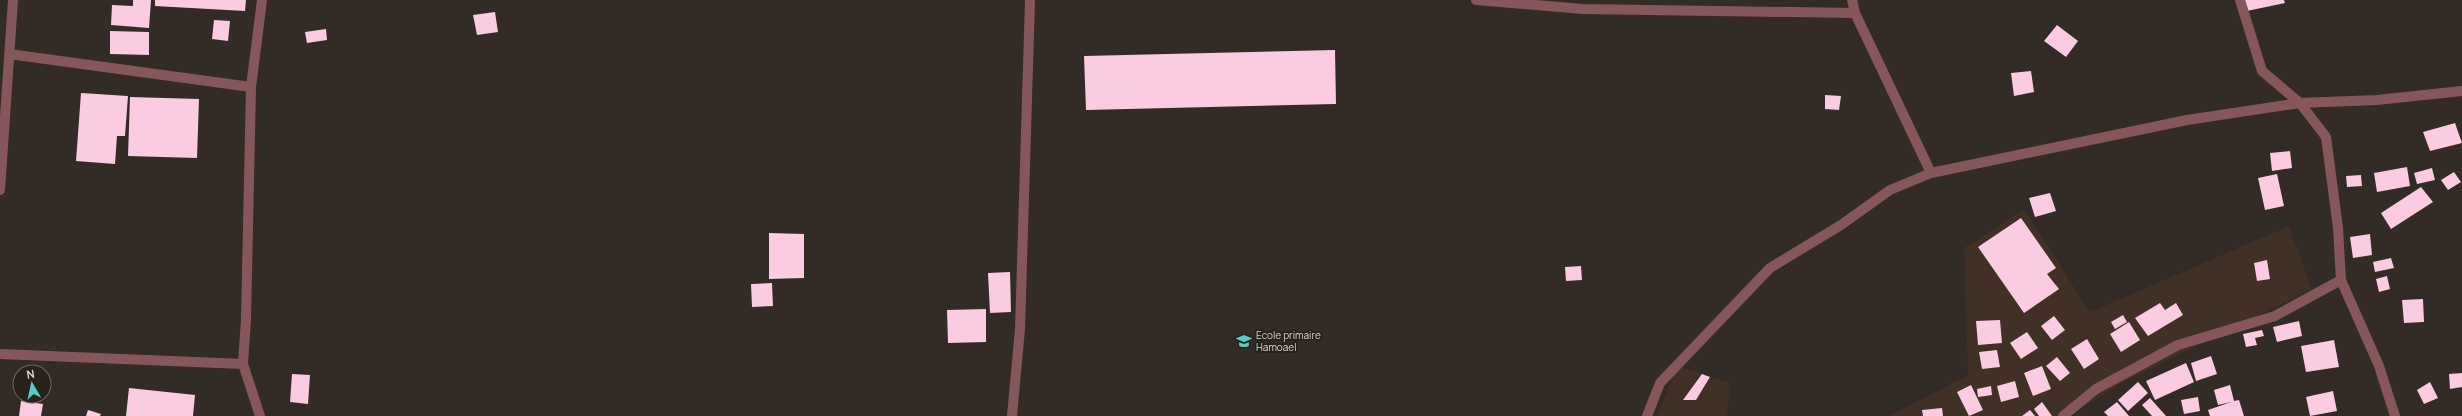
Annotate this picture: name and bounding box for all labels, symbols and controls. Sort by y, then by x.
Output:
place label: Ecole primaire Hamoael [1256,328,1321,354]
school or university icon: Ecole primaire Hamoael [1235,332,1253,350]
north arrow [12,364,52,404]
text: N [25,366,36,382]

